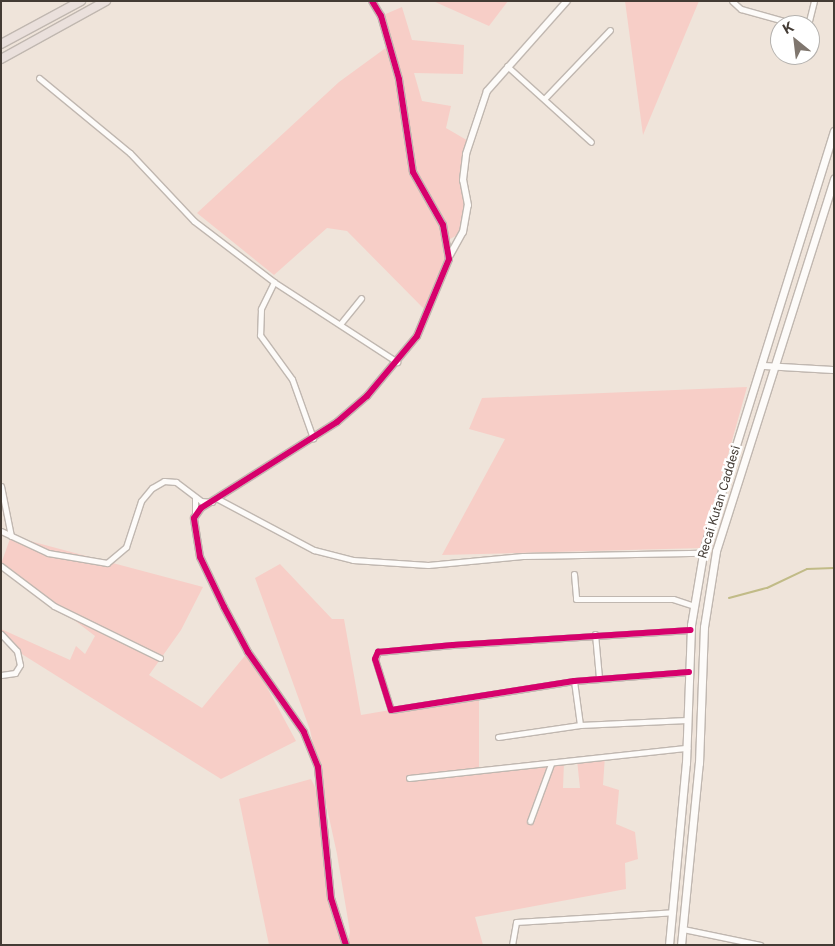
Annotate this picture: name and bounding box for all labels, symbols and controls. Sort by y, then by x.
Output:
north arrow [770,15,820,65]
text: K [779,17,796,37]
street label: Recai Kutan Caddesi [695,444,743,560]

